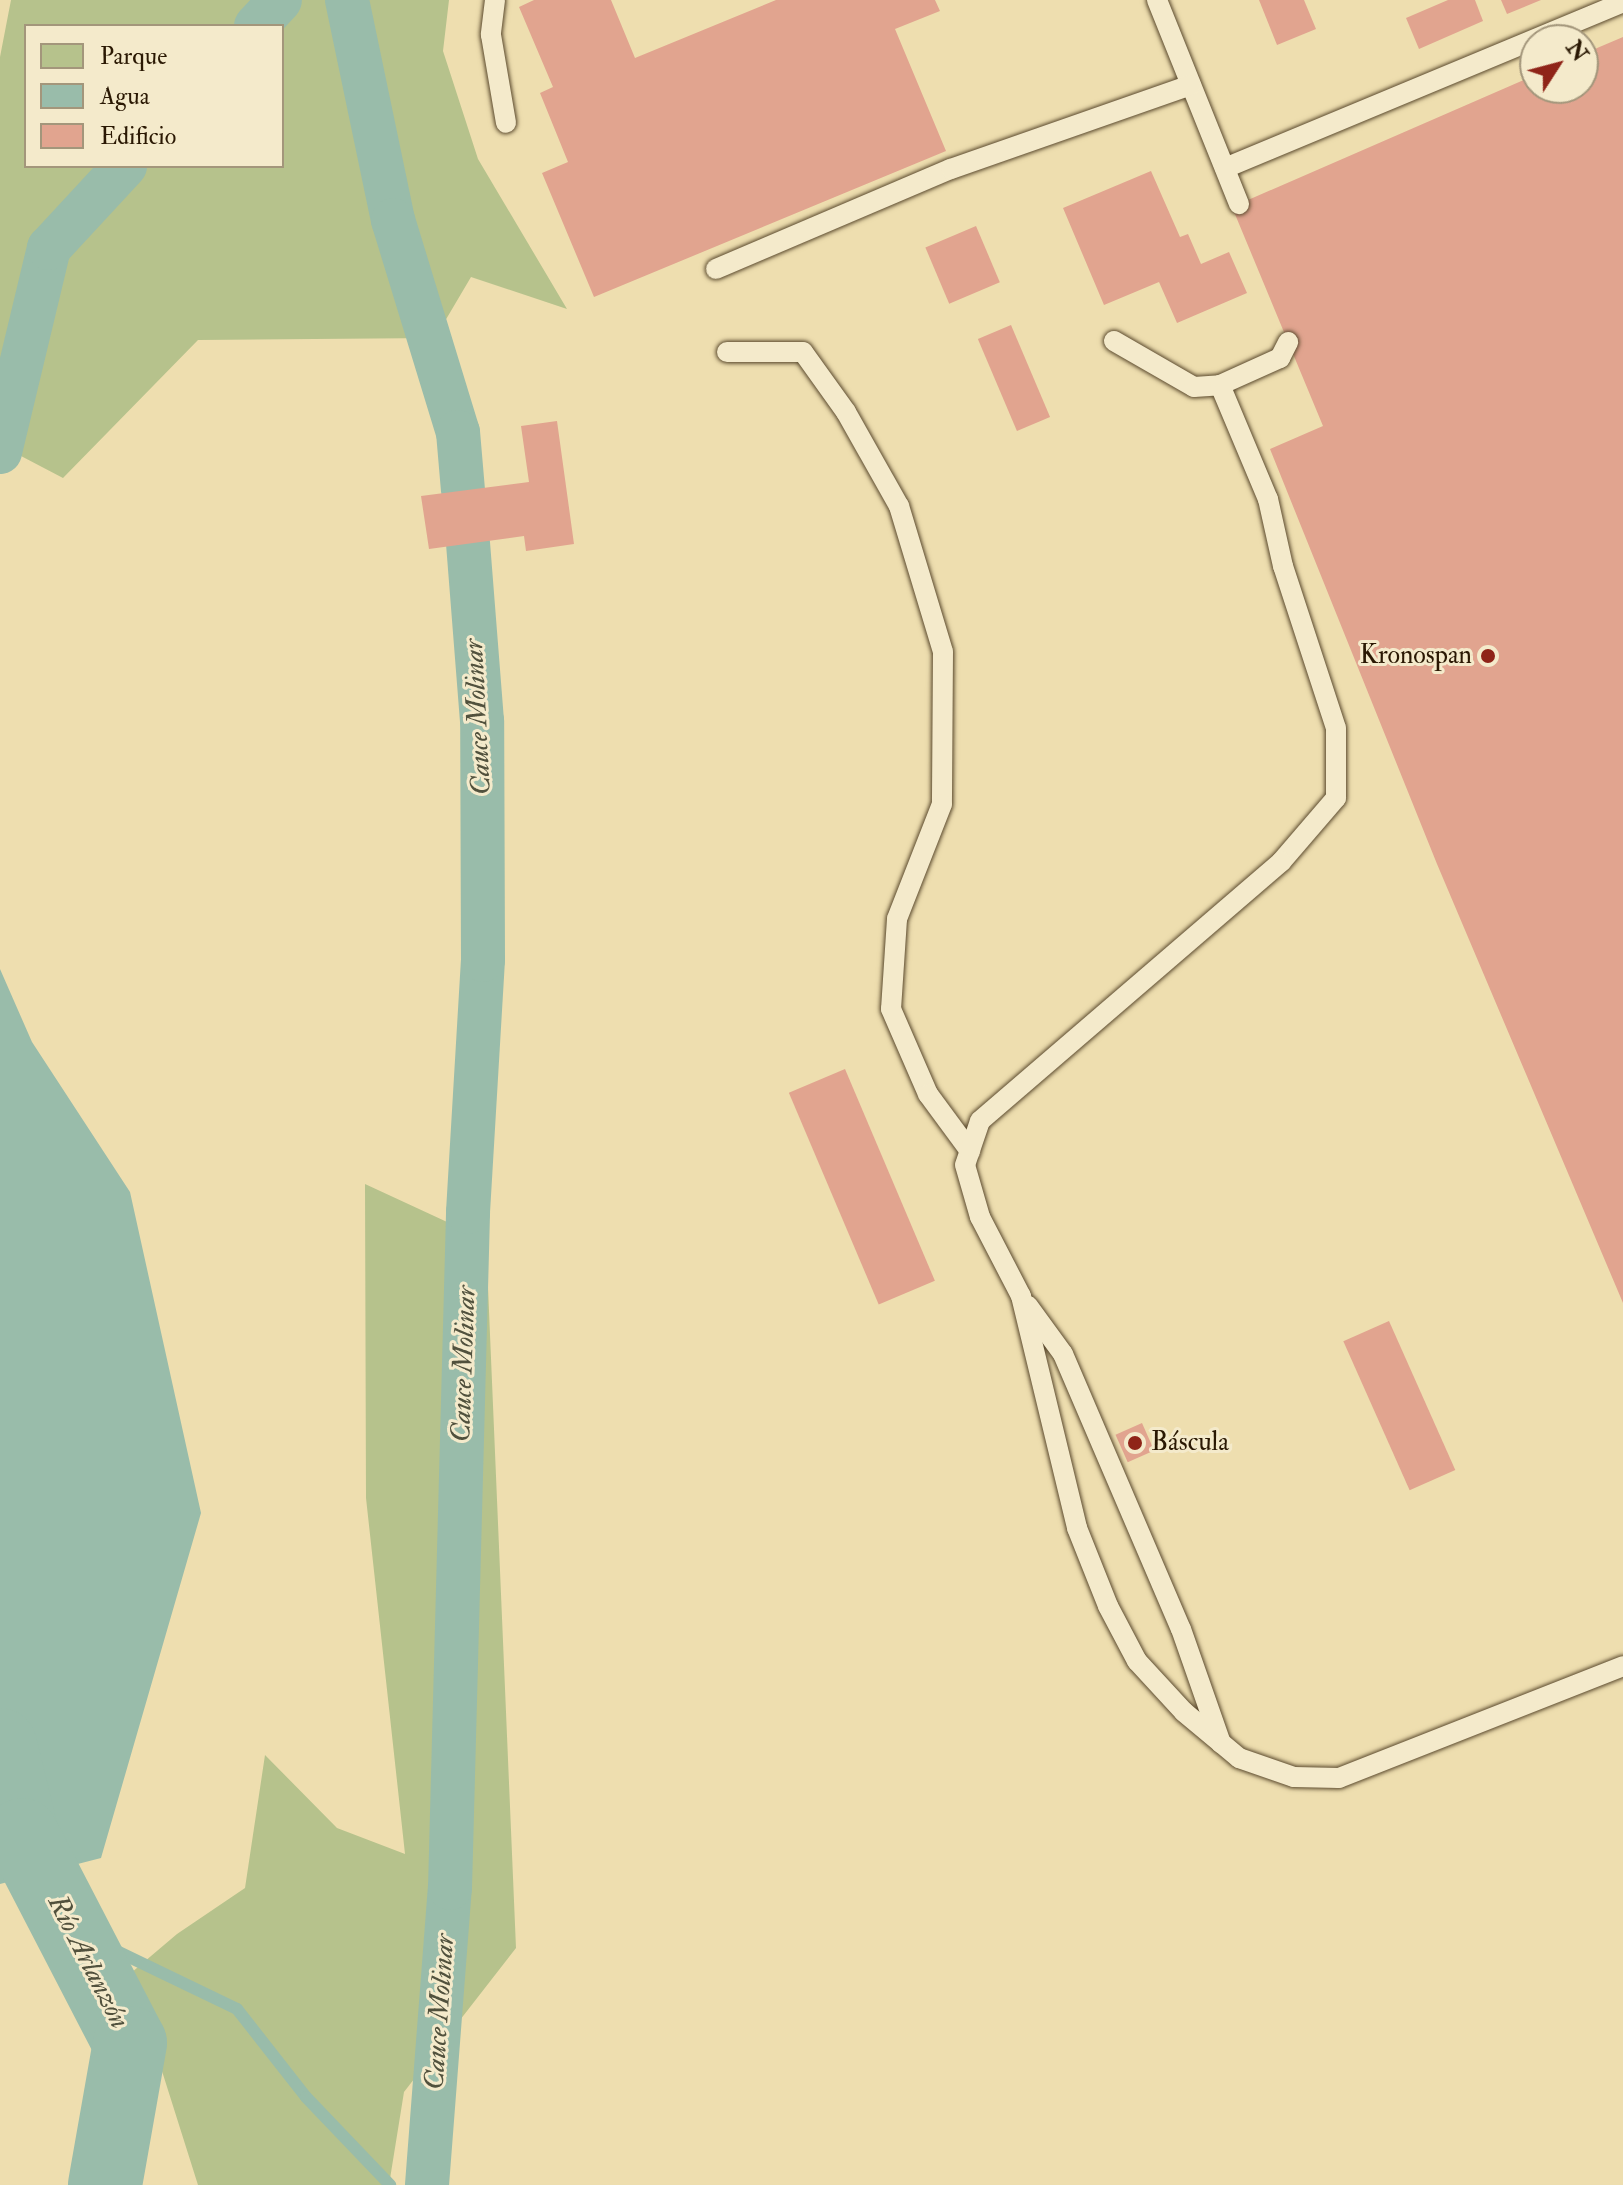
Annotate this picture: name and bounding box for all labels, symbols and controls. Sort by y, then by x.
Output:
legend [24,24,284,168]
north arrow [1519,24,1599,104]
text: N [1560,35,1594,67]
text: Parque [100,41,167,72]
text: Agua [100,81,150,112]
text: Edificio [100,121,176,152]
water label: Cauce Molinar [457,638,499,796]
place label: Kronospan [1360,640,1472,672]
marker: Kronospan [1479,647,1497,665]
water label: Cauce Molinar [444,1285,484,1443]
place label: Báscula [1151,1427,1229,1459]
marker: Báscula [1126,1434,1144,1452]
water label: Río Arlanzón [40,1890,136,2034]
water label: Cauce Molinar [418,1933,462,2091]

